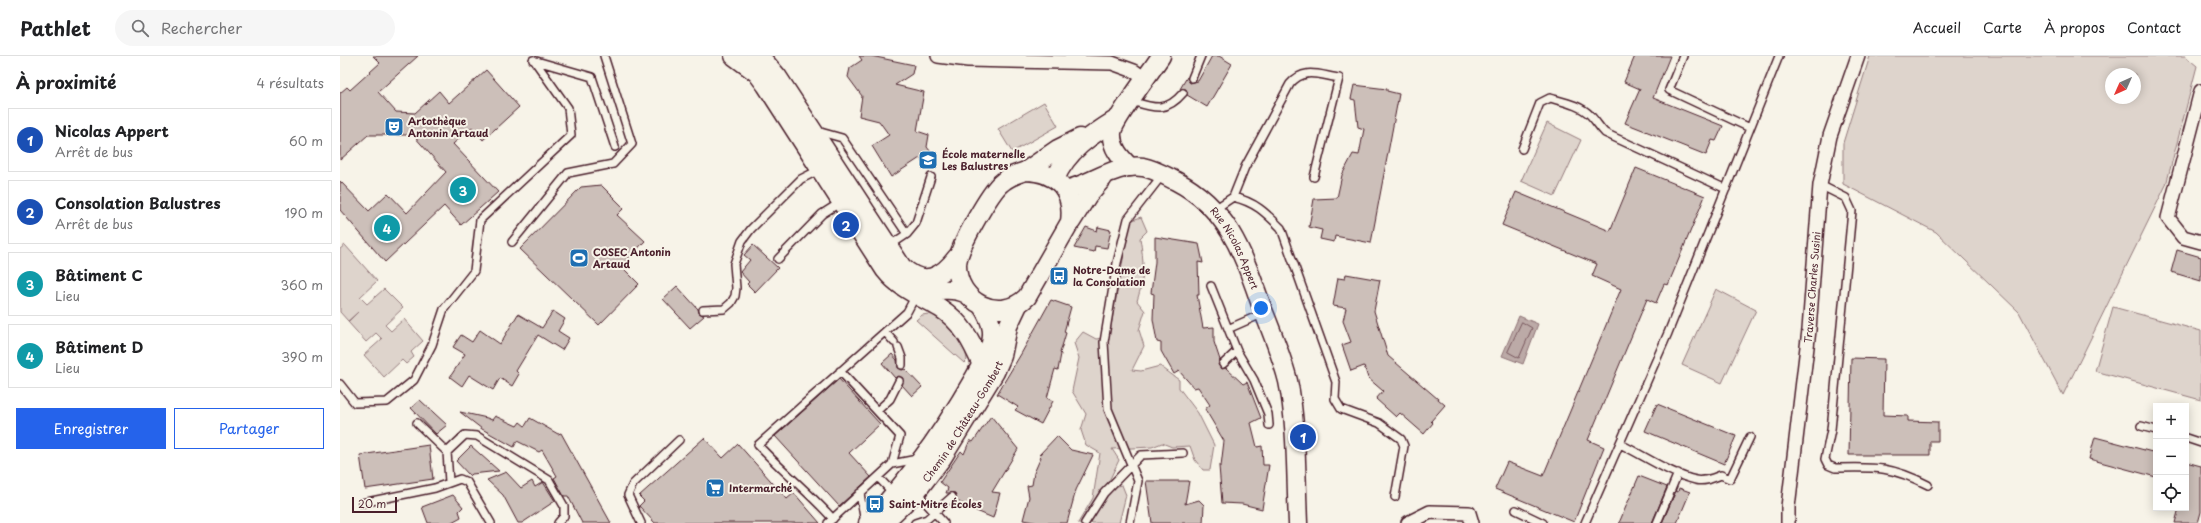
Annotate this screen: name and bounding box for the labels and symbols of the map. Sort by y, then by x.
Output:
north arrow [2105,68,2141,104]
place label: Artothèque Antonin Artaud [408,113,489,140]
theatre icon: Artothèque Antonin Artaud [383,116,405,138]
place label: École maternelle Les Balustres [942,146,1026,173]
school or university icon: École maternelle Les Balustres [917,149,939,171]
pin: 3 [450,175,476,205]
street label: Rue Nicolas Appert [1207,203,1263,291]
pin: 2 [833,210,859,240]
pin: 4 [374,213,400,243]
street label: Traverse Charles Susini [1800,231,1823,344]
place label: COSEC Antonin Artaud [592,244,671,271]
sports icon: COSEC Antonin Artaud [568,247,590,269]
place label: Notre-Dame de la Consolation [1073,262,1151,289]
bus stop icon: Notre-Dame de la Consolation [1048,265,1070,287]
your location [1251,298,1271,318]
street label: Chemin de Château-Gombert [918,358,1006,485]
pin: 1 [1290,422,1316,452]
supermarket icon: Intermarché [704,477,726,499]
place label: Intermarché [729,480,793,495]
bus stop icon: Saint-Mitre Écoles [864,493,886,515]
scale bar [352,495,397,514]
place label: Saint-Mitre Écoles [889,496,982,511]

